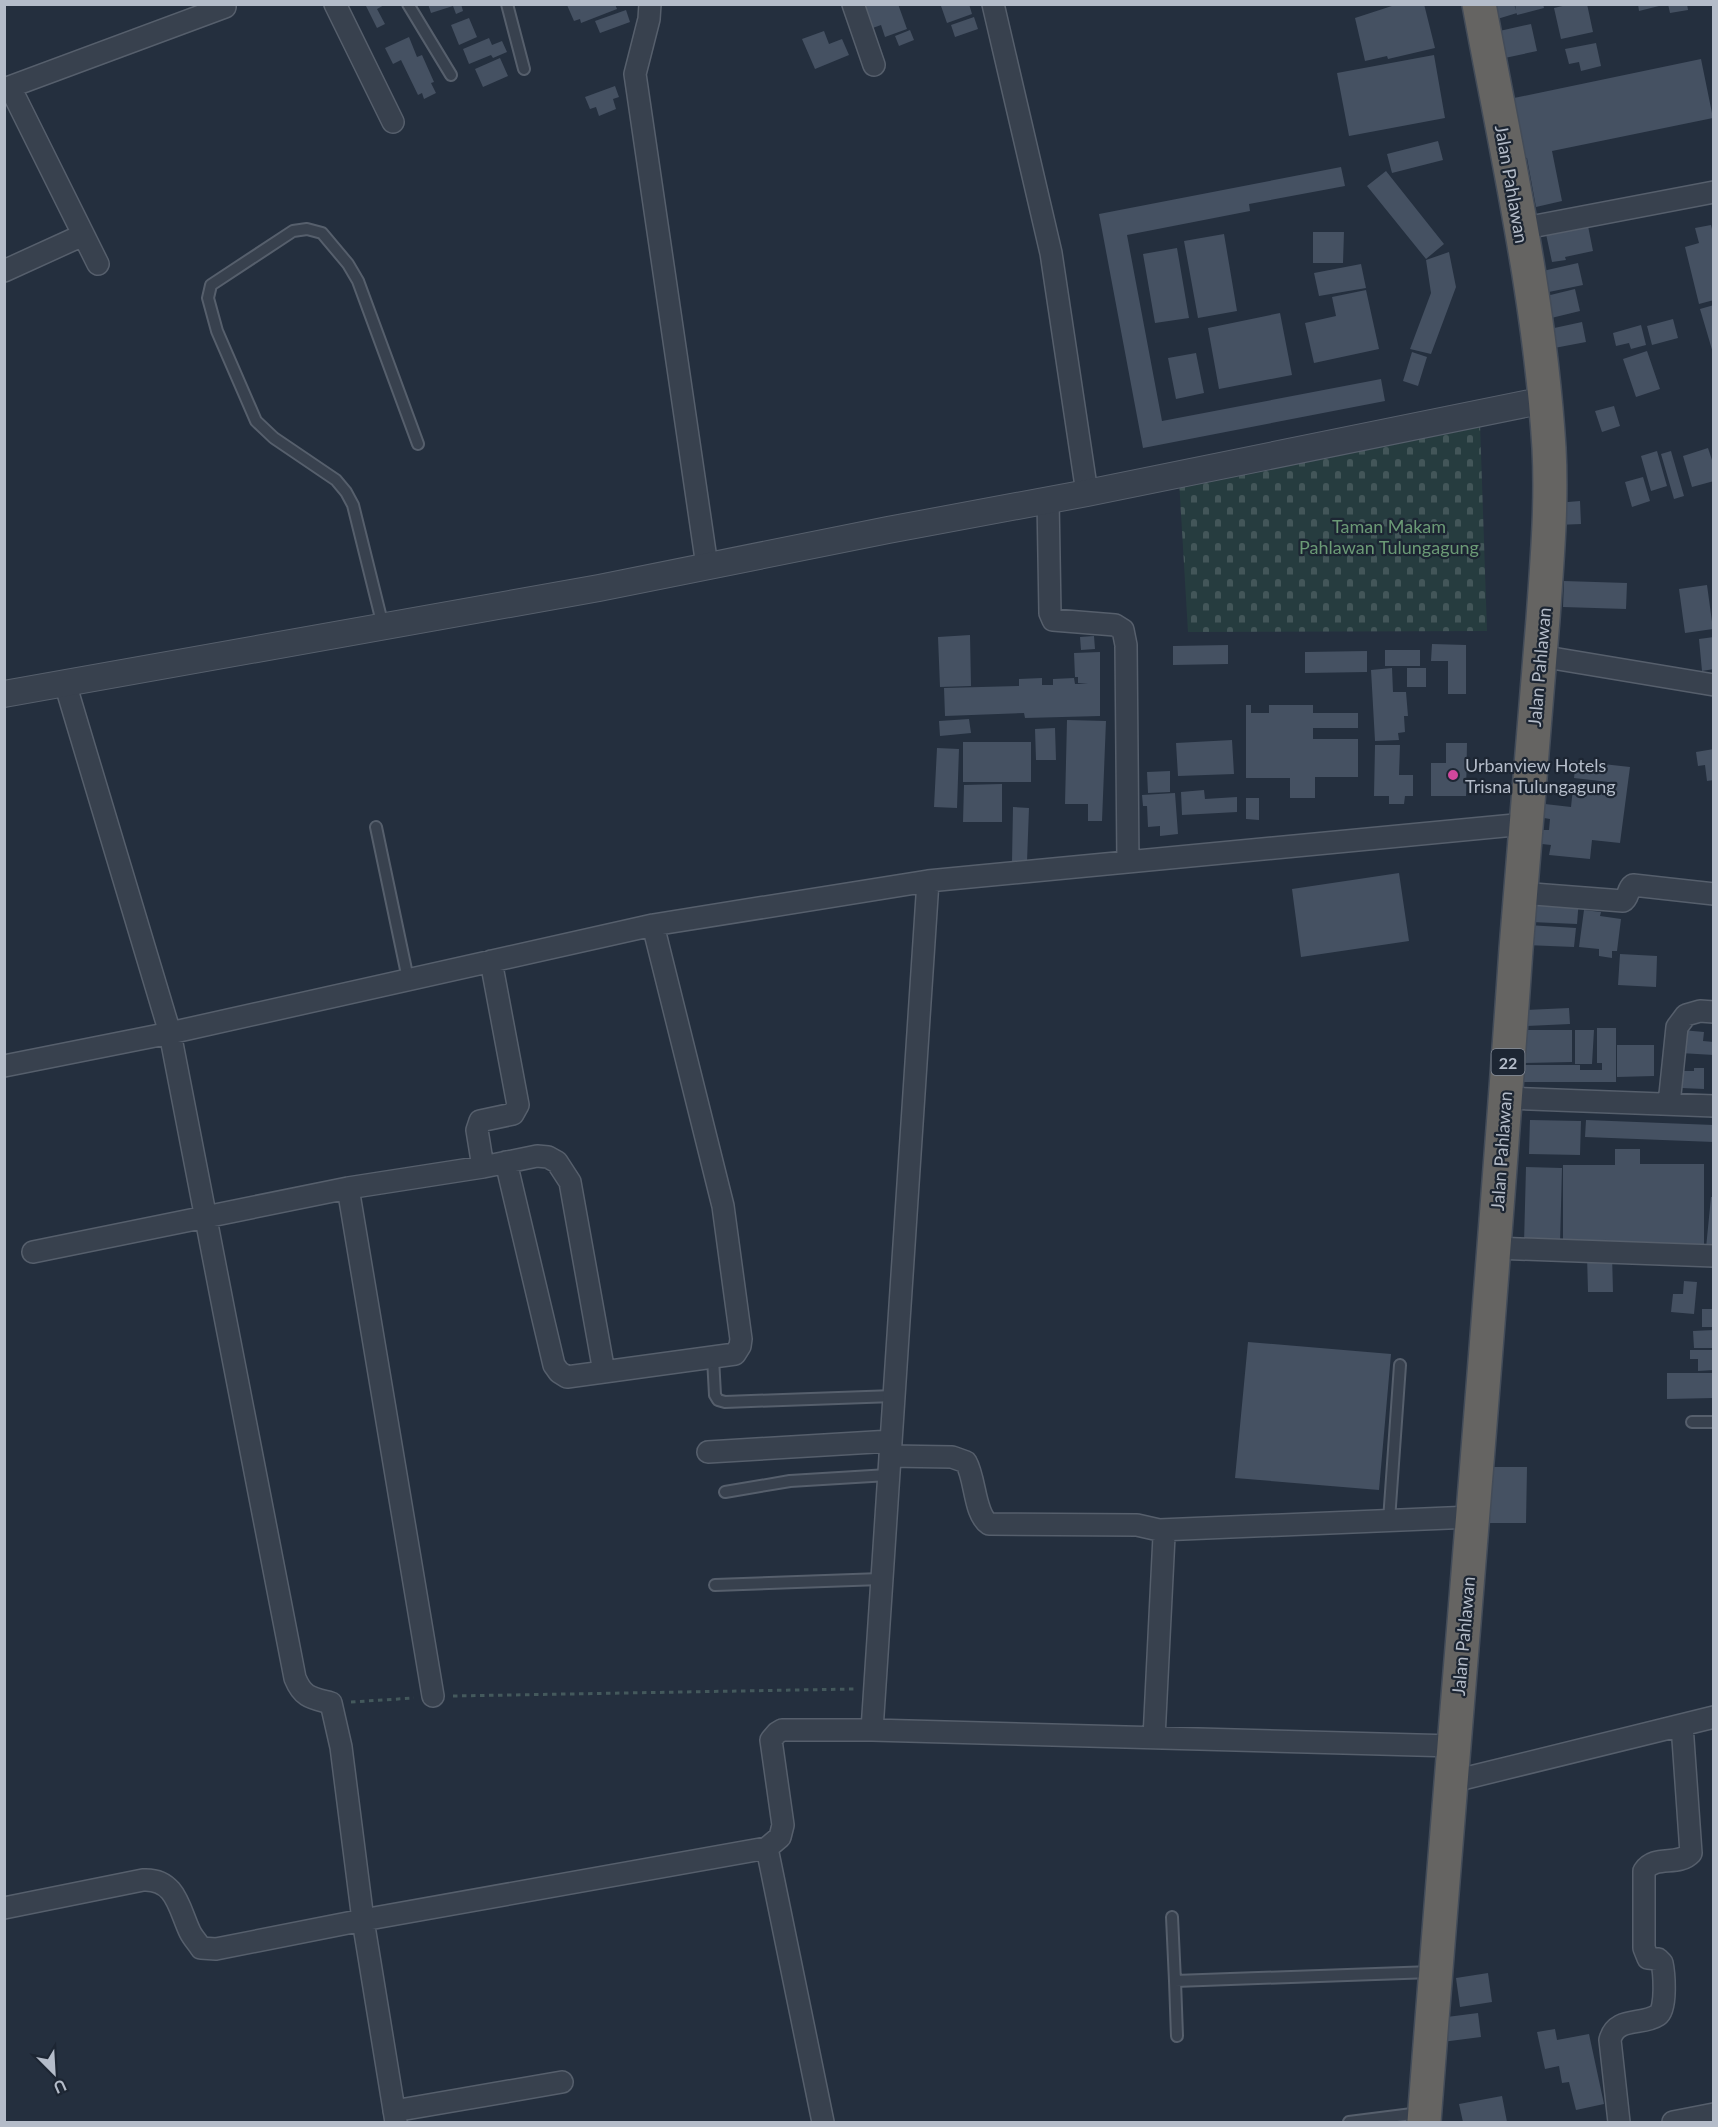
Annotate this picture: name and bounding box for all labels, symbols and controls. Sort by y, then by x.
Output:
street label: Jalan Pahlawan [1491,123,1533,245]
park label: Taman Makam Pahlawan Tulungagung [1299,515,1479,558]
street label: Jalan Pahlawan [1523,606,1555,728]
place label: Urbanview Hotels Trisna Tulungagung [1465,754,1616,797]
marker: Urbanview Hotels Trisna Tulungagung [1446,768,1460,782]
road number: 22 [1492,1049,1524,1075]
street label: Jalan Pahlawan [1486,1091,1516,1211]
street label: Jalan Pahlawan [1447,1575,1479,1697]
north arrow [24,2043,84,2103]
text: U [51,2076,70,2098]

